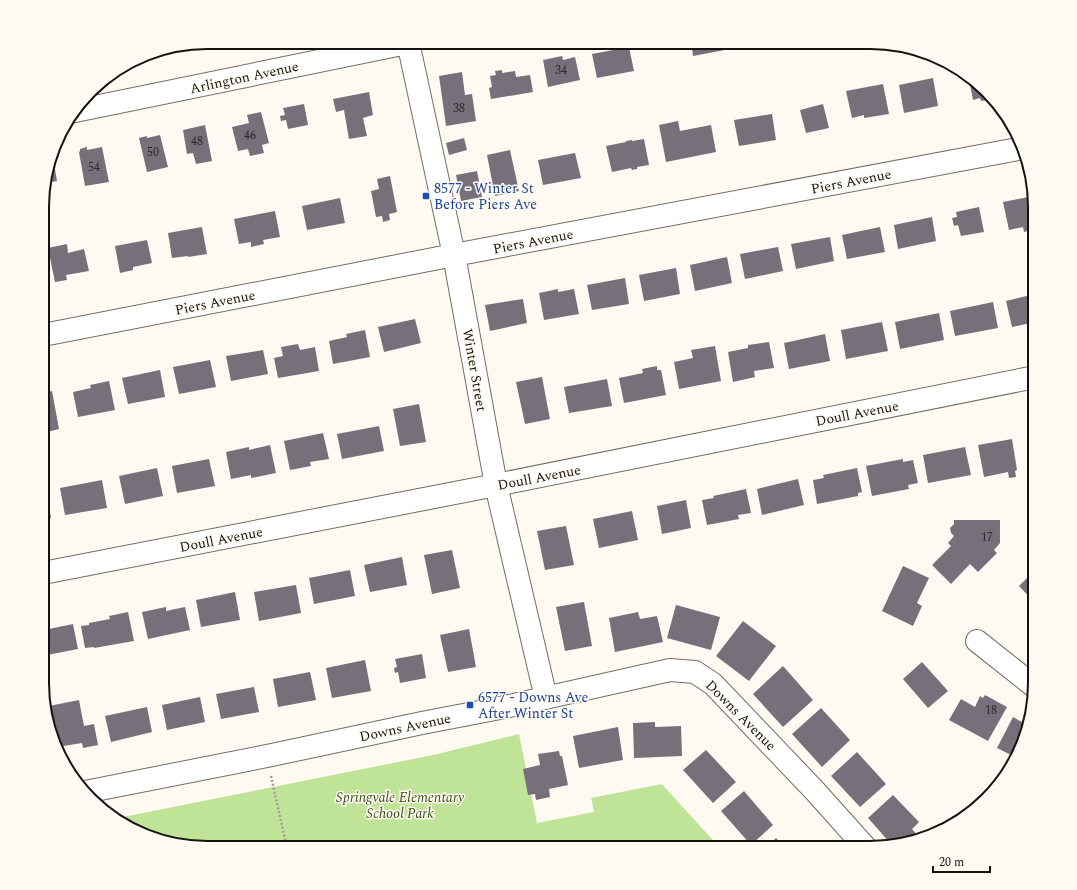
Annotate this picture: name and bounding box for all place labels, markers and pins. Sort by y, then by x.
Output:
place label: 8577 - Winter St Before Piers Ave [434,178,537,215]
marker: 8577 - Winter St Before Piers Ave [421,191,431,201]
place label: 6577 - Downs Ave After Winter St [478,687,589,724]
marker: 6577 - Downs Ave After Winter St [465,700,475,710]

